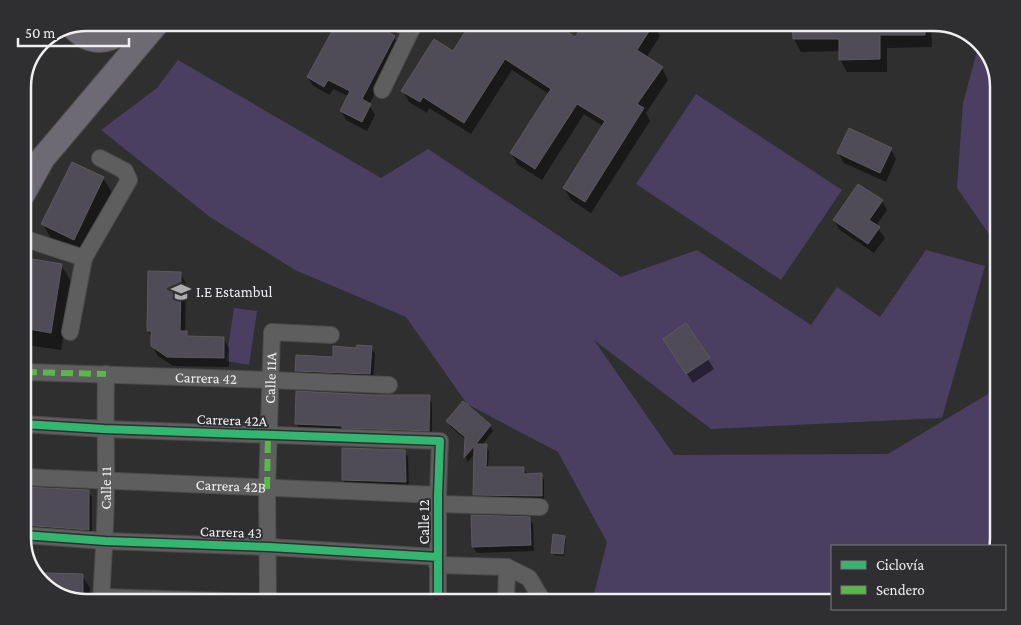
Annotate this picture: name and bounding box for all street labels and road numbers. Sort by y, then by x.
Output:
street label: Calle 11A [262,352,279,404]
street label: Carrera 42 [175,369,237,387]
street label: Carrera 42A [196,411,268,429]
street label: Calle 11 [98,466,114,510]
street label: Carrera 42B [195,476,266,496]
street label: Calle 12 [416,499,432,545]
street label: Carrera 43 [200,523,262,541]

